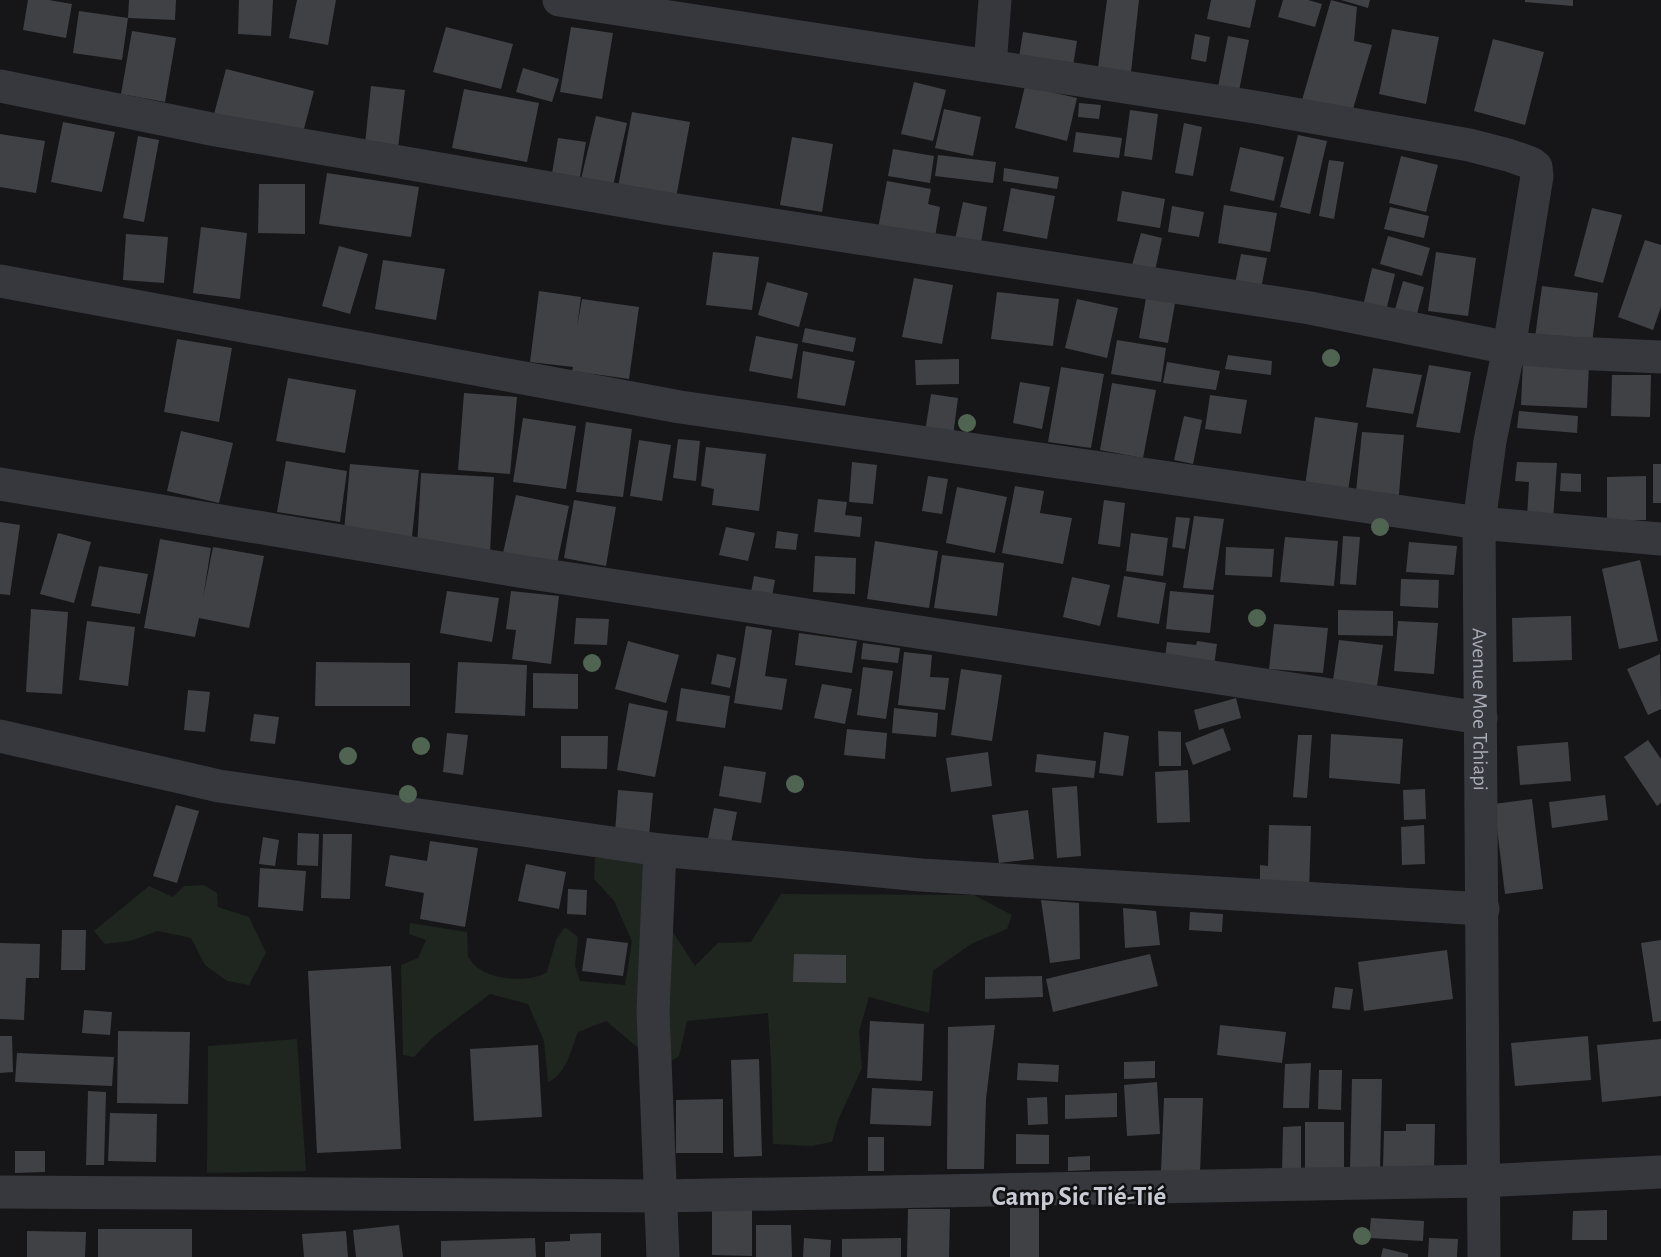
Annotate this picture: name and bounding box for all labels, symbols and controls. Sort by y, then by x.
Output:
street label: Avenue Moe Tchiapi [1469,628,1491,791]
district label: Camp Sic Tié-Tié [992,1183,1166,1210]

